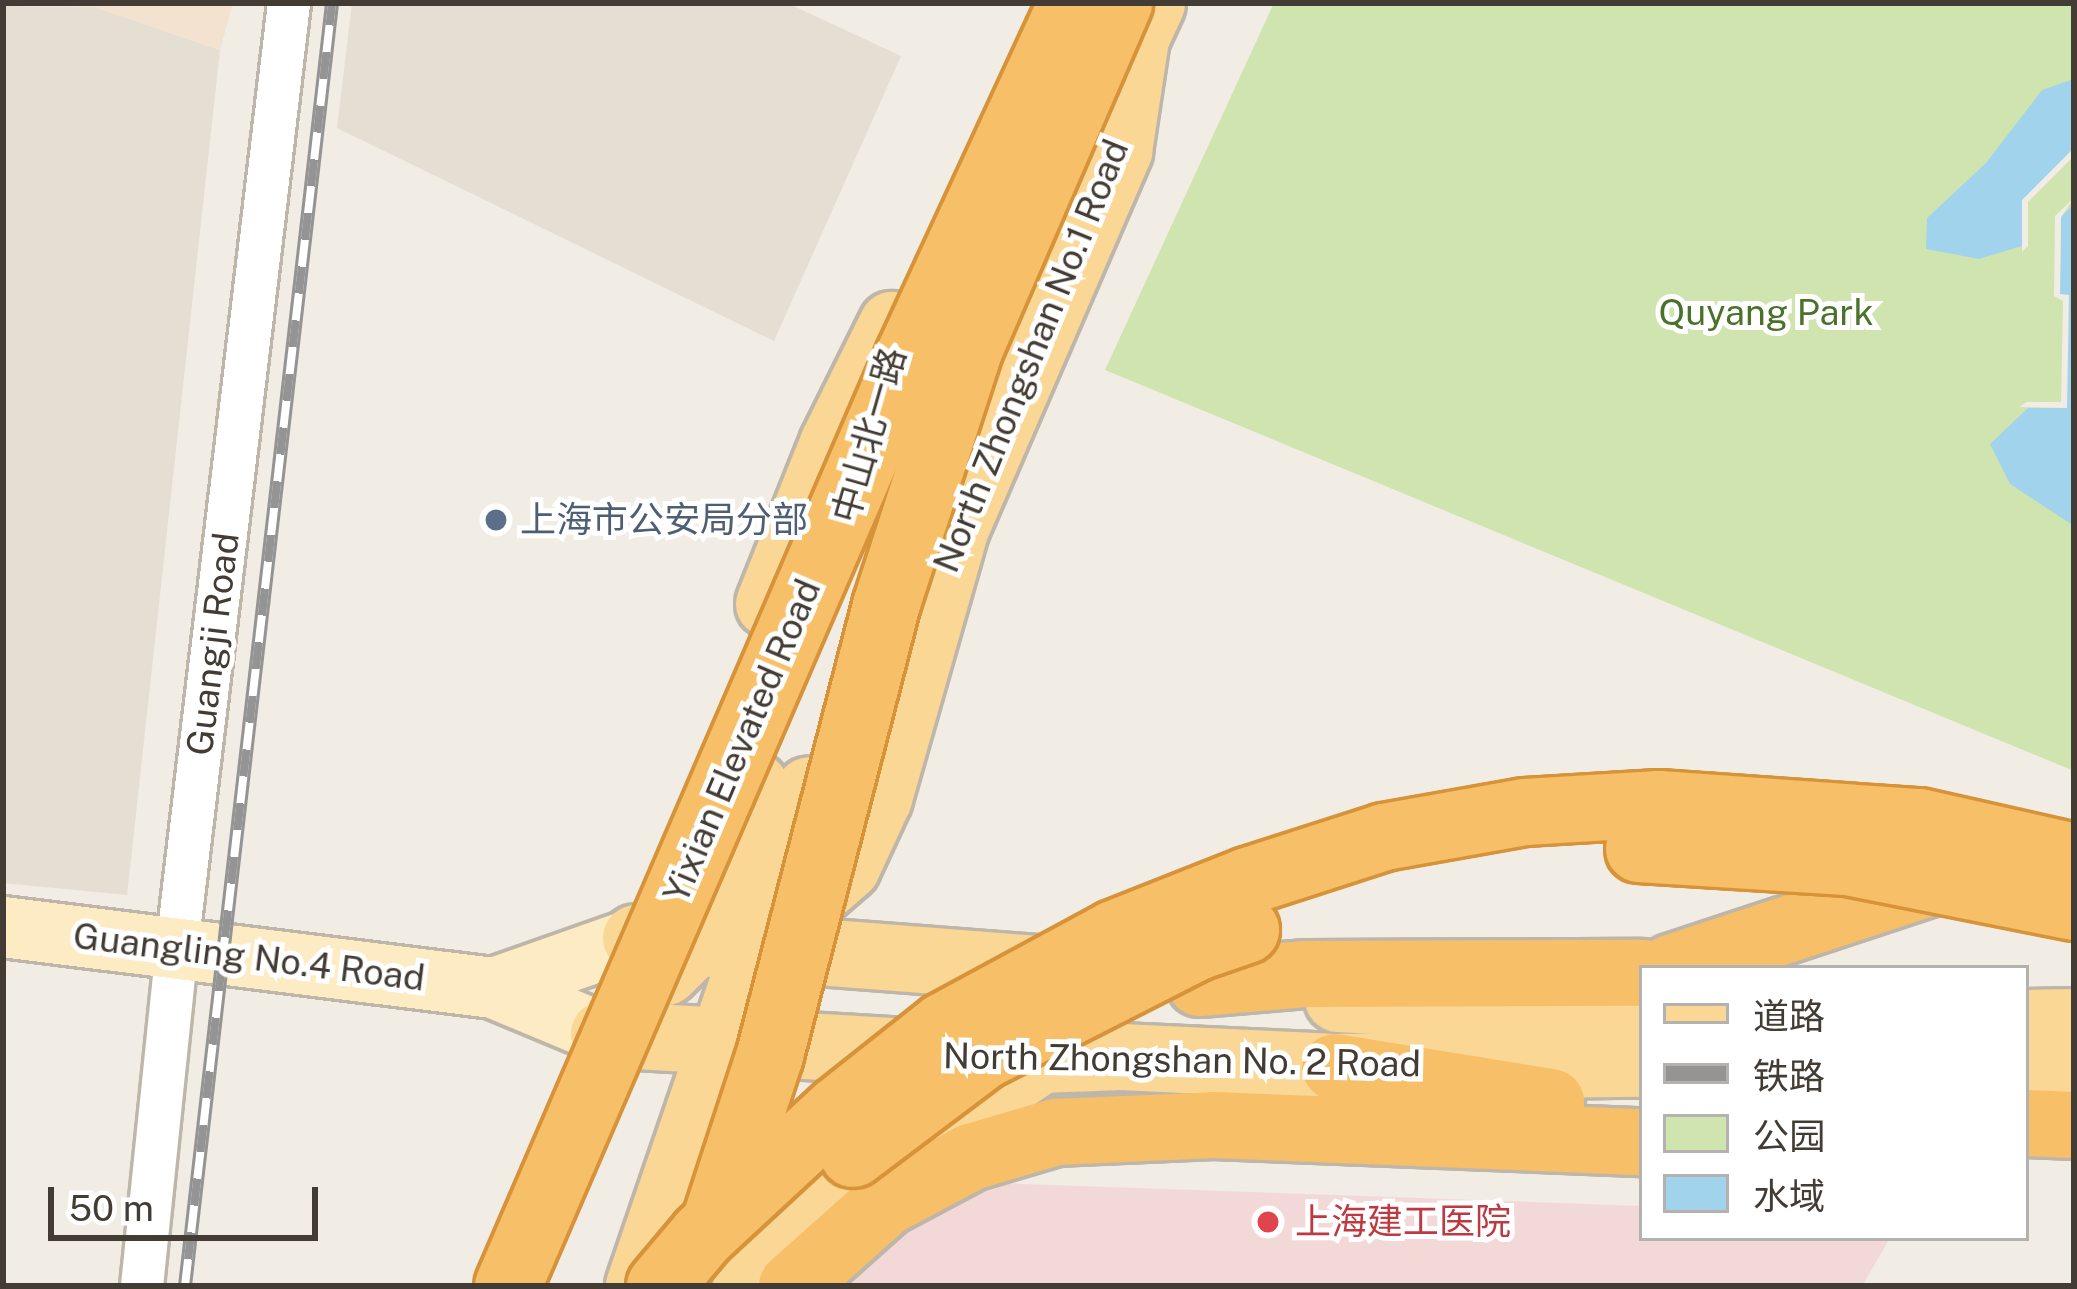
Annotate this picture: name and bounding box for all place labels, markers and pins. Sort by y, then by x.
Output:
place label: 上海市公安局分部 [520,498,808,542]
marker: 上海市公安局分部 [483,507,509,533]
place label: 上海建工医院 [1295,1200,1511,1244]
marker: 上海建工医院 [1252,1206,1284,1238]

